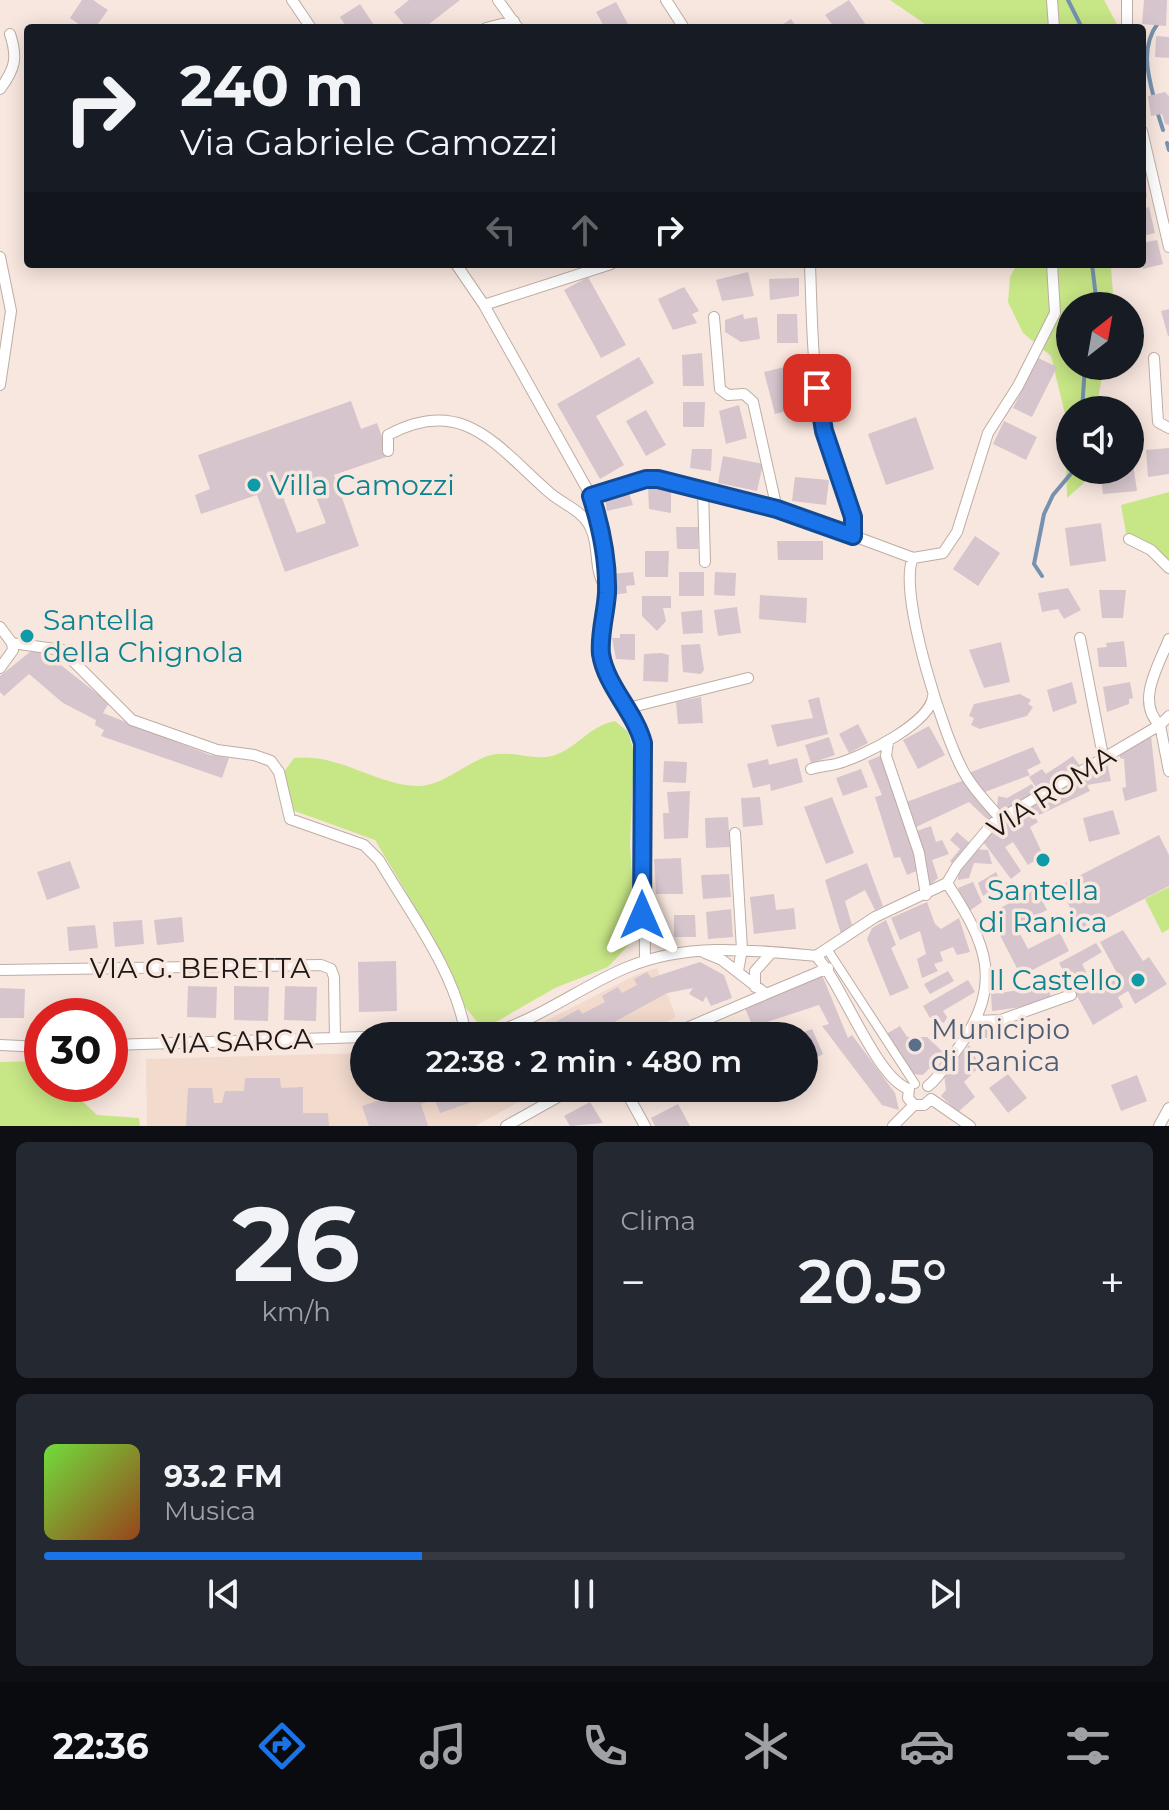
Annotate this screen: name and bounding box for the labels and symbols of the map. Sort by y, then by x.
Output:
north arrow [1056,292,1144,380]
pin [783,354,851,422]
place label: Villa Camozzi [270,468,455,502]
marker: Villa Camozzi [245,476,263,494]
place label: Santella della Chignola [43,603,244,669]
marker: Santella della Chignola [18,627,36,645]
street label: VIA ROMA [981,738,1122,846]
marker: Santella di Ranica [1034,851,1052,869]
position arrow [600,873,684,957]
place label: Santella di Ranica [978,873,1108,939]
street label: VIA G. BERETTA [90,951,311,985]
place label: Il Castello [988,963,1122,997]
marker: Il Castello [1129,971,1147,989]
speed limit sign: 30 [24,998,128,1102]
place label: Municipio di Ranica [931,1012,1070,1078]
street label: VIA SARCA [160,1021,314,1061]
marker: Municipio di Ranica [906,1036,924,1054]

